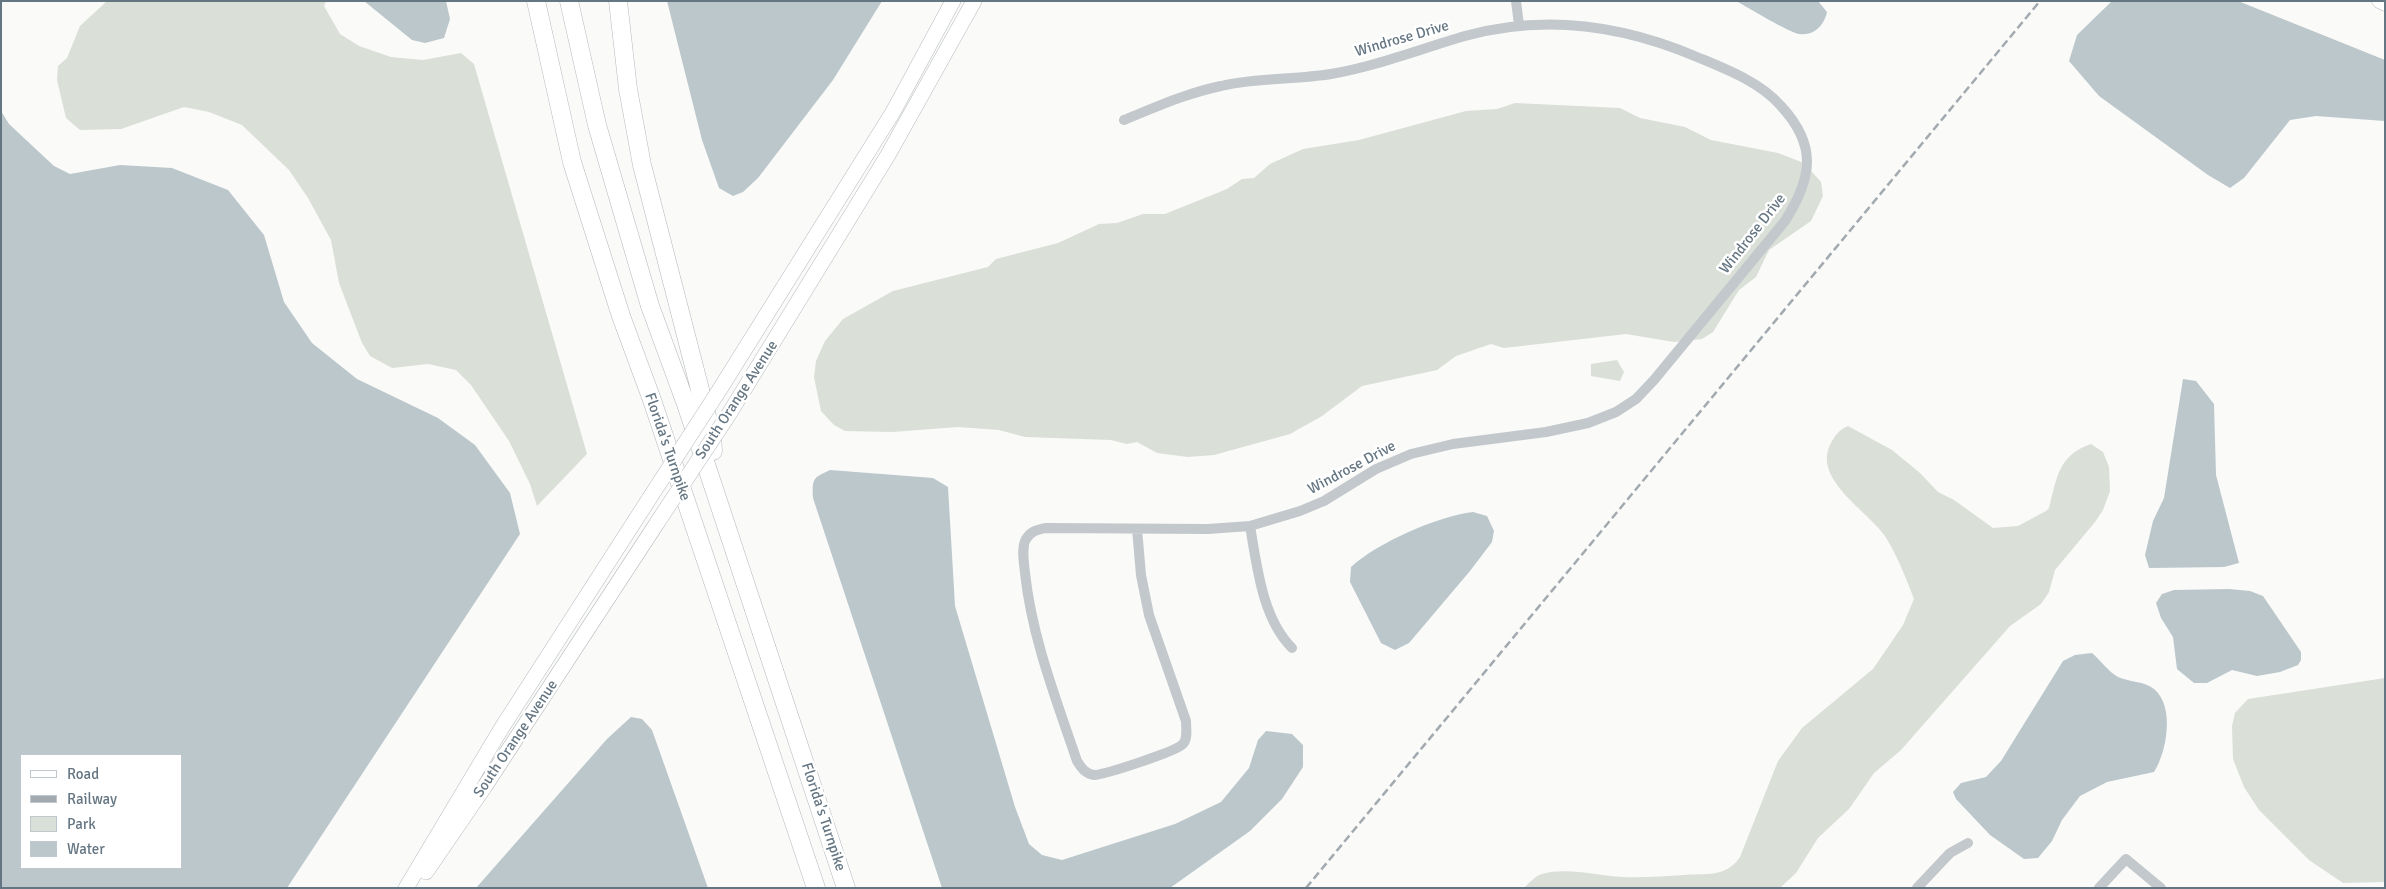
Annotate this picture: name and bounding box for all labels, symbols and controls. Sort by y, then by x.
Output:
street label: Windrose Drive [1353,17,1451,61]
street label: Windrose Drive [1716,190,1790,278]
street label: South Orange Avenue [692,337,782,463]
street label: Florida's Turnpike [640,391,694,503]
street label: Windrose Drive [1305,437,1399,499]
street label: South Orange Avenue [470,677,562,801]
legend [20,754,182,869]
street label: Florida's Turnpike [797,760,849,874]
text: Road [67,765,99,783]
text: Railway [67,790,117,808]
text: Park [67,815,96,833]
text: Water [67,840,105,858]

